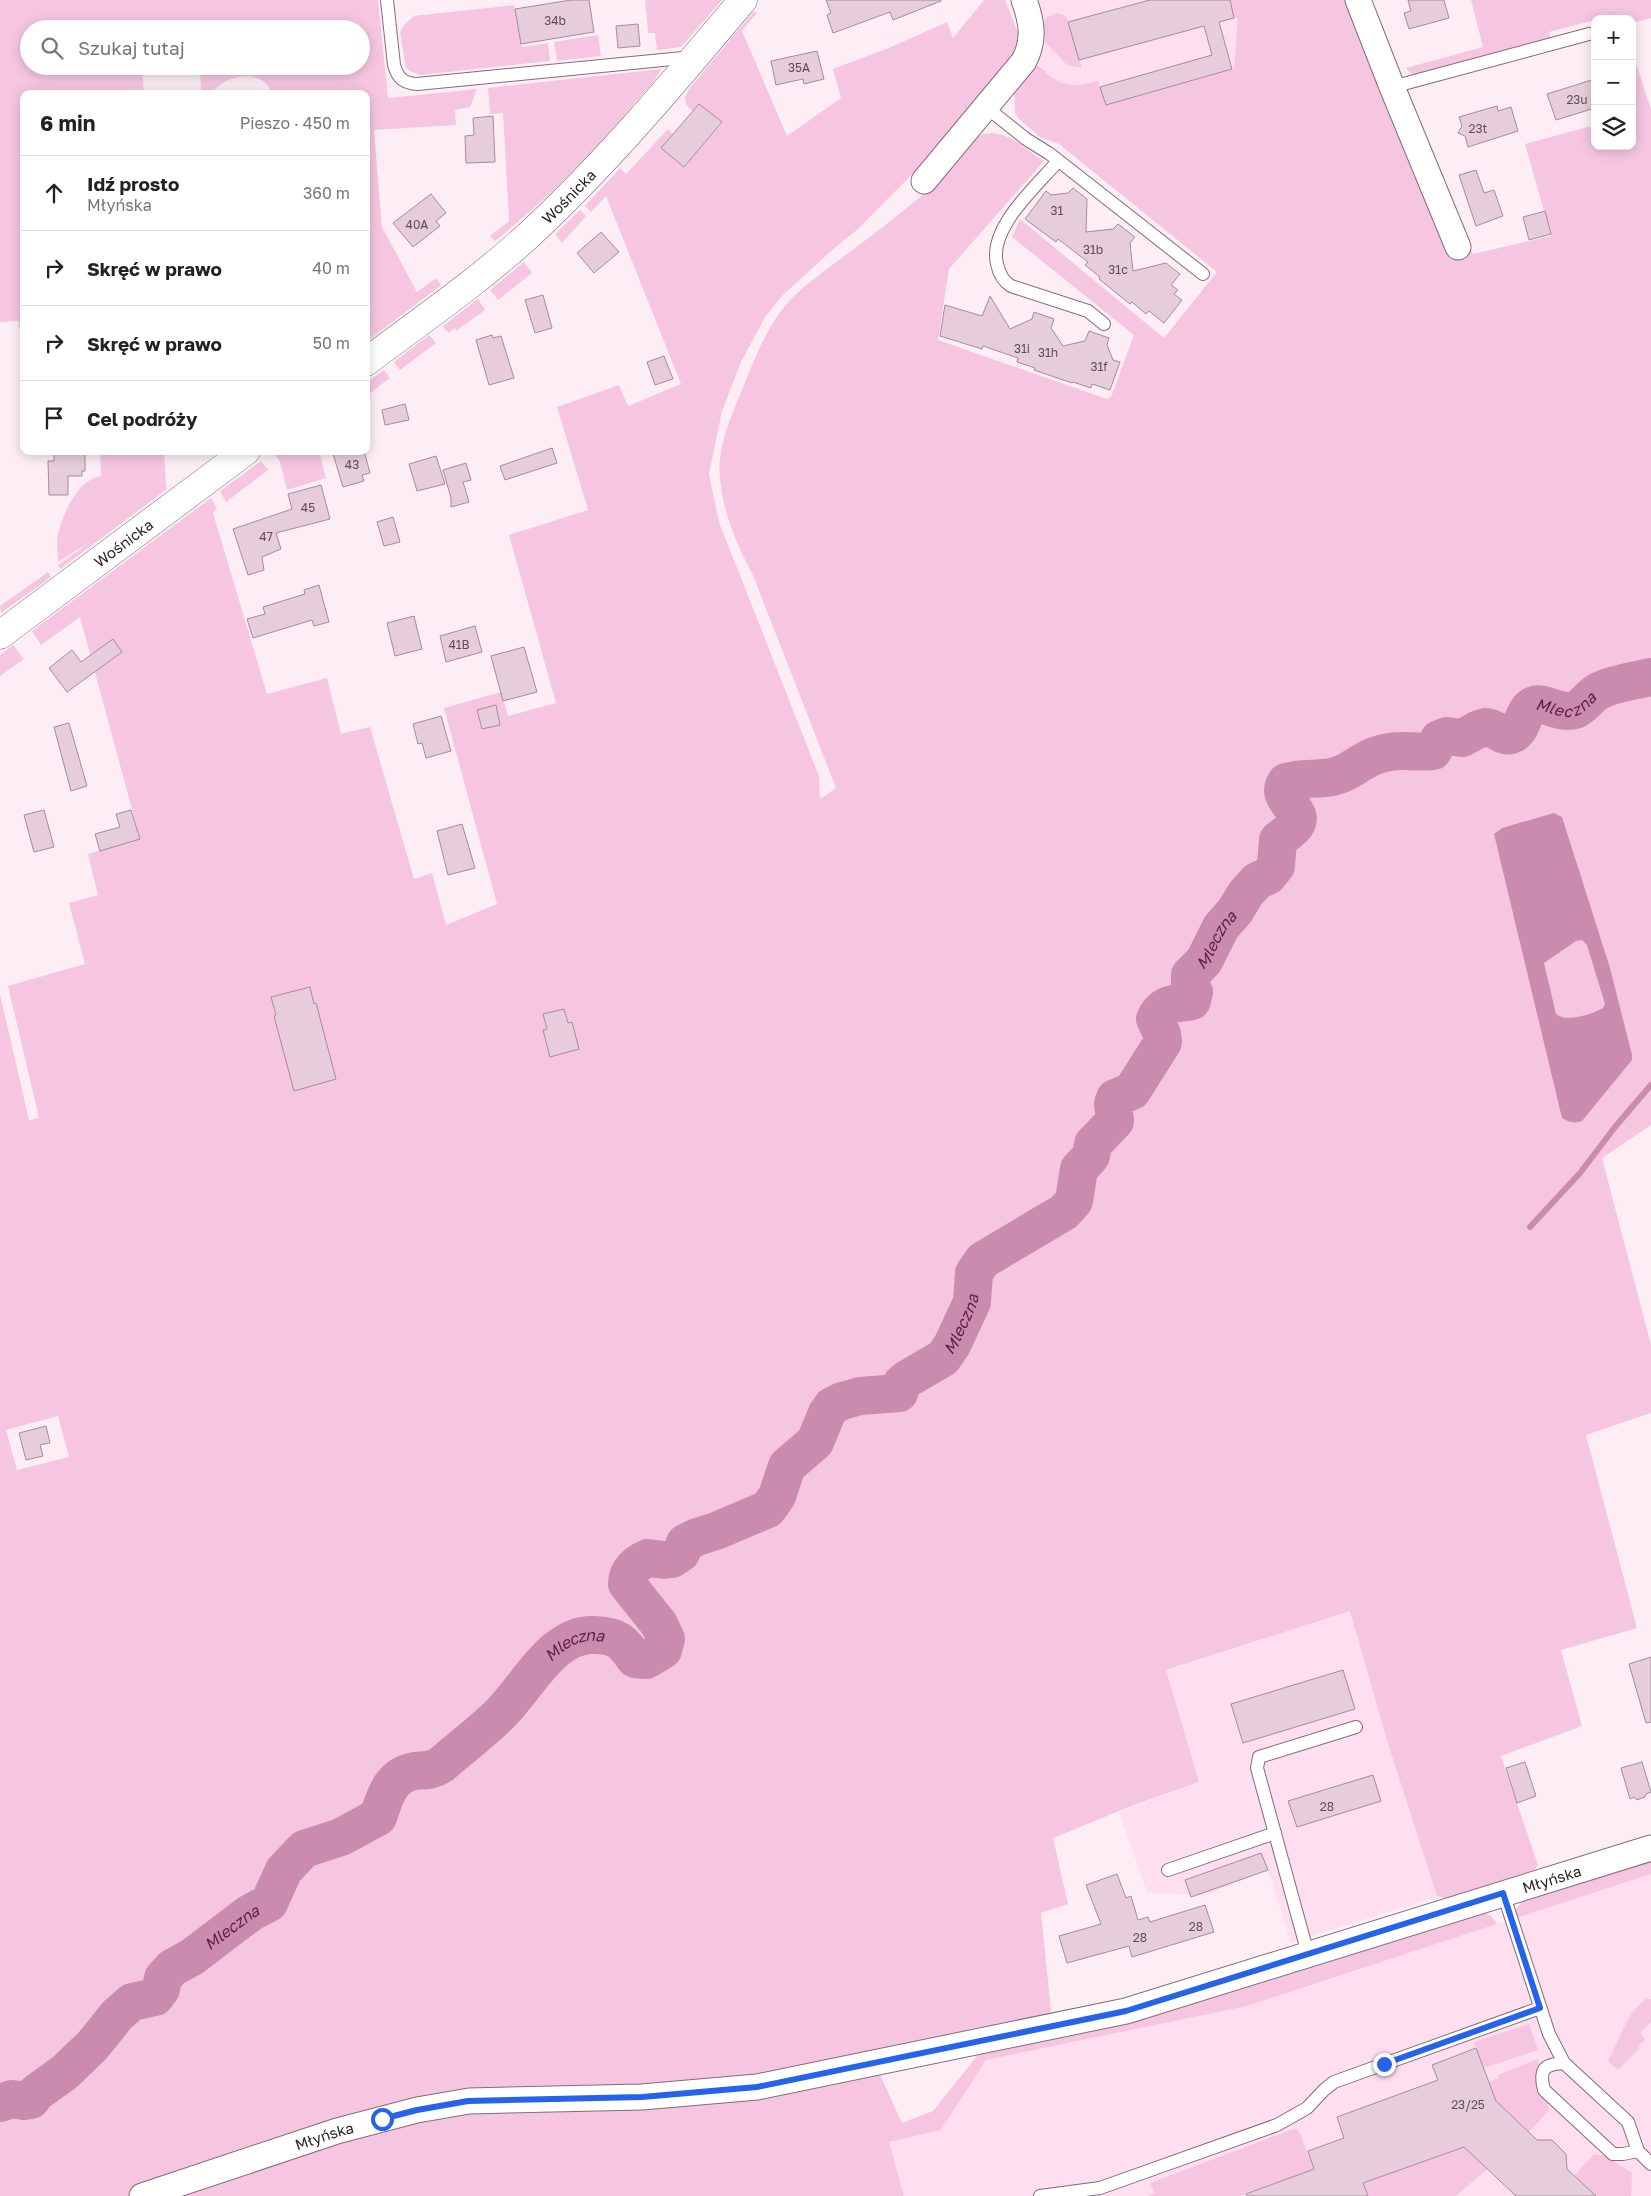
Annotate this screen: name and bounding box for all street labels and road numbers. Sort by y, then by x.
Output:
street label: Wośnicka [538,165,599,227]
street label: Wośnicka [90,515,156,571]
street label: Młyńska [1520,1861,1583,1896]
street label: Młyńska [292,2118,356,2153]

